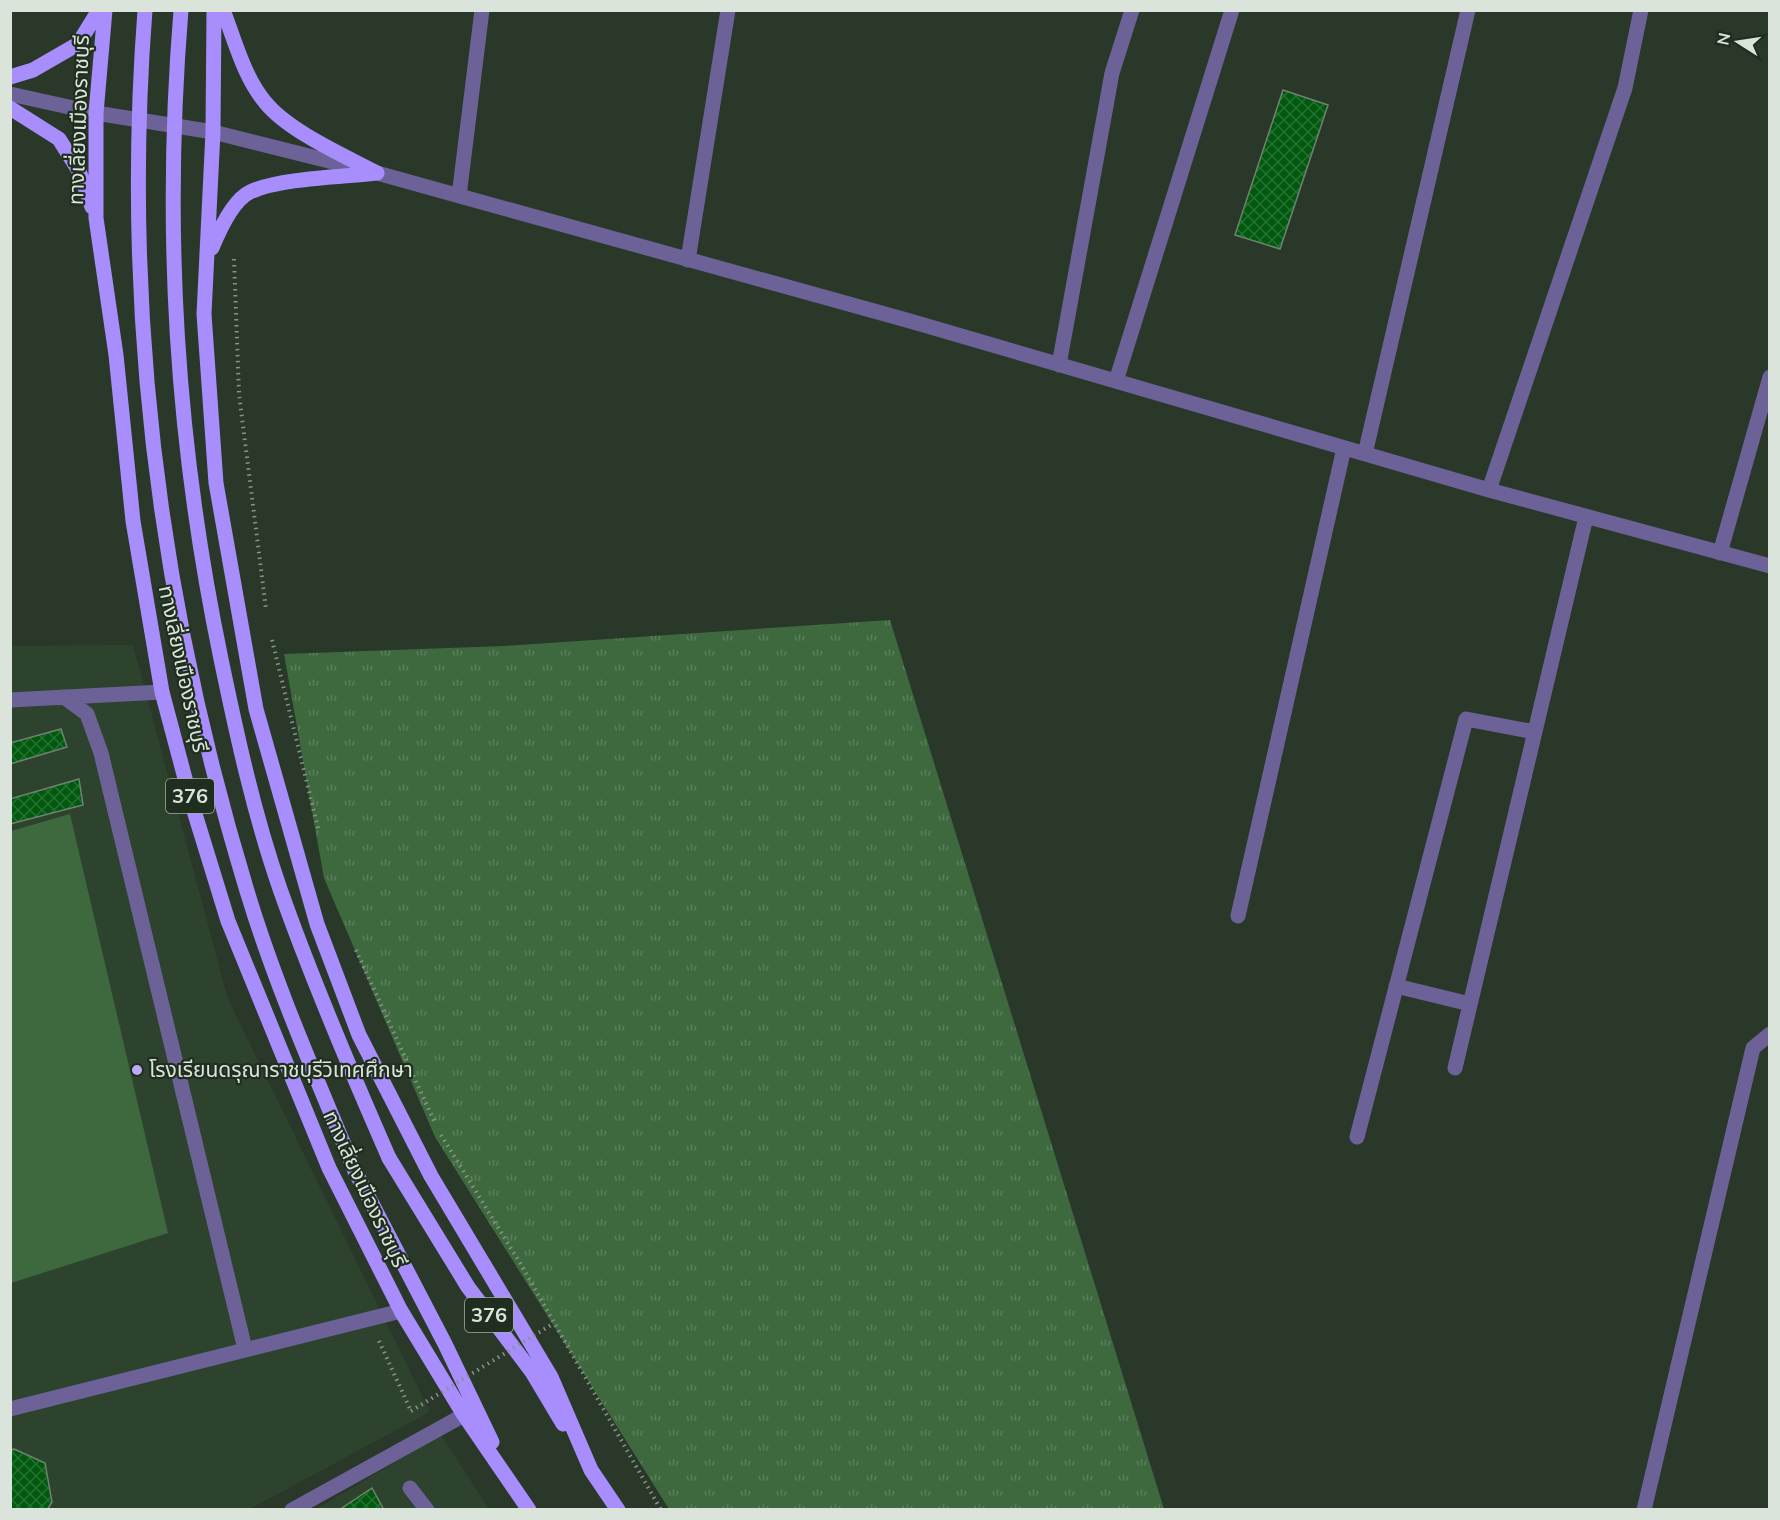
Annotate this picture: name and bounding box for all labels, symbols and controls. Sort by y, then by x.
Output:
north arrow [1708,12,1768,72]
text: N [1712,31,1734,47]
street label: ทางเลี่ยงเมืองราชบุรี [61,35,95,205]
street label: ทางเลี่ยงเมืองราชบุรี [153,583,215,755]
road number: 376 [166,779,214,813]
place label: โรงเรียนดรุณาราชบุรีวิเทศศึกษา [149,1056,413,1083]
marker: โรงเรียนดรุณาราชบุรีวิเทศศึกษา [130,1063,144,1077]
street label: ทางเลี่ยงเมืองราชบุรี [317,1106,415,1272]
road number: 376 [465,1298,513,1332]

